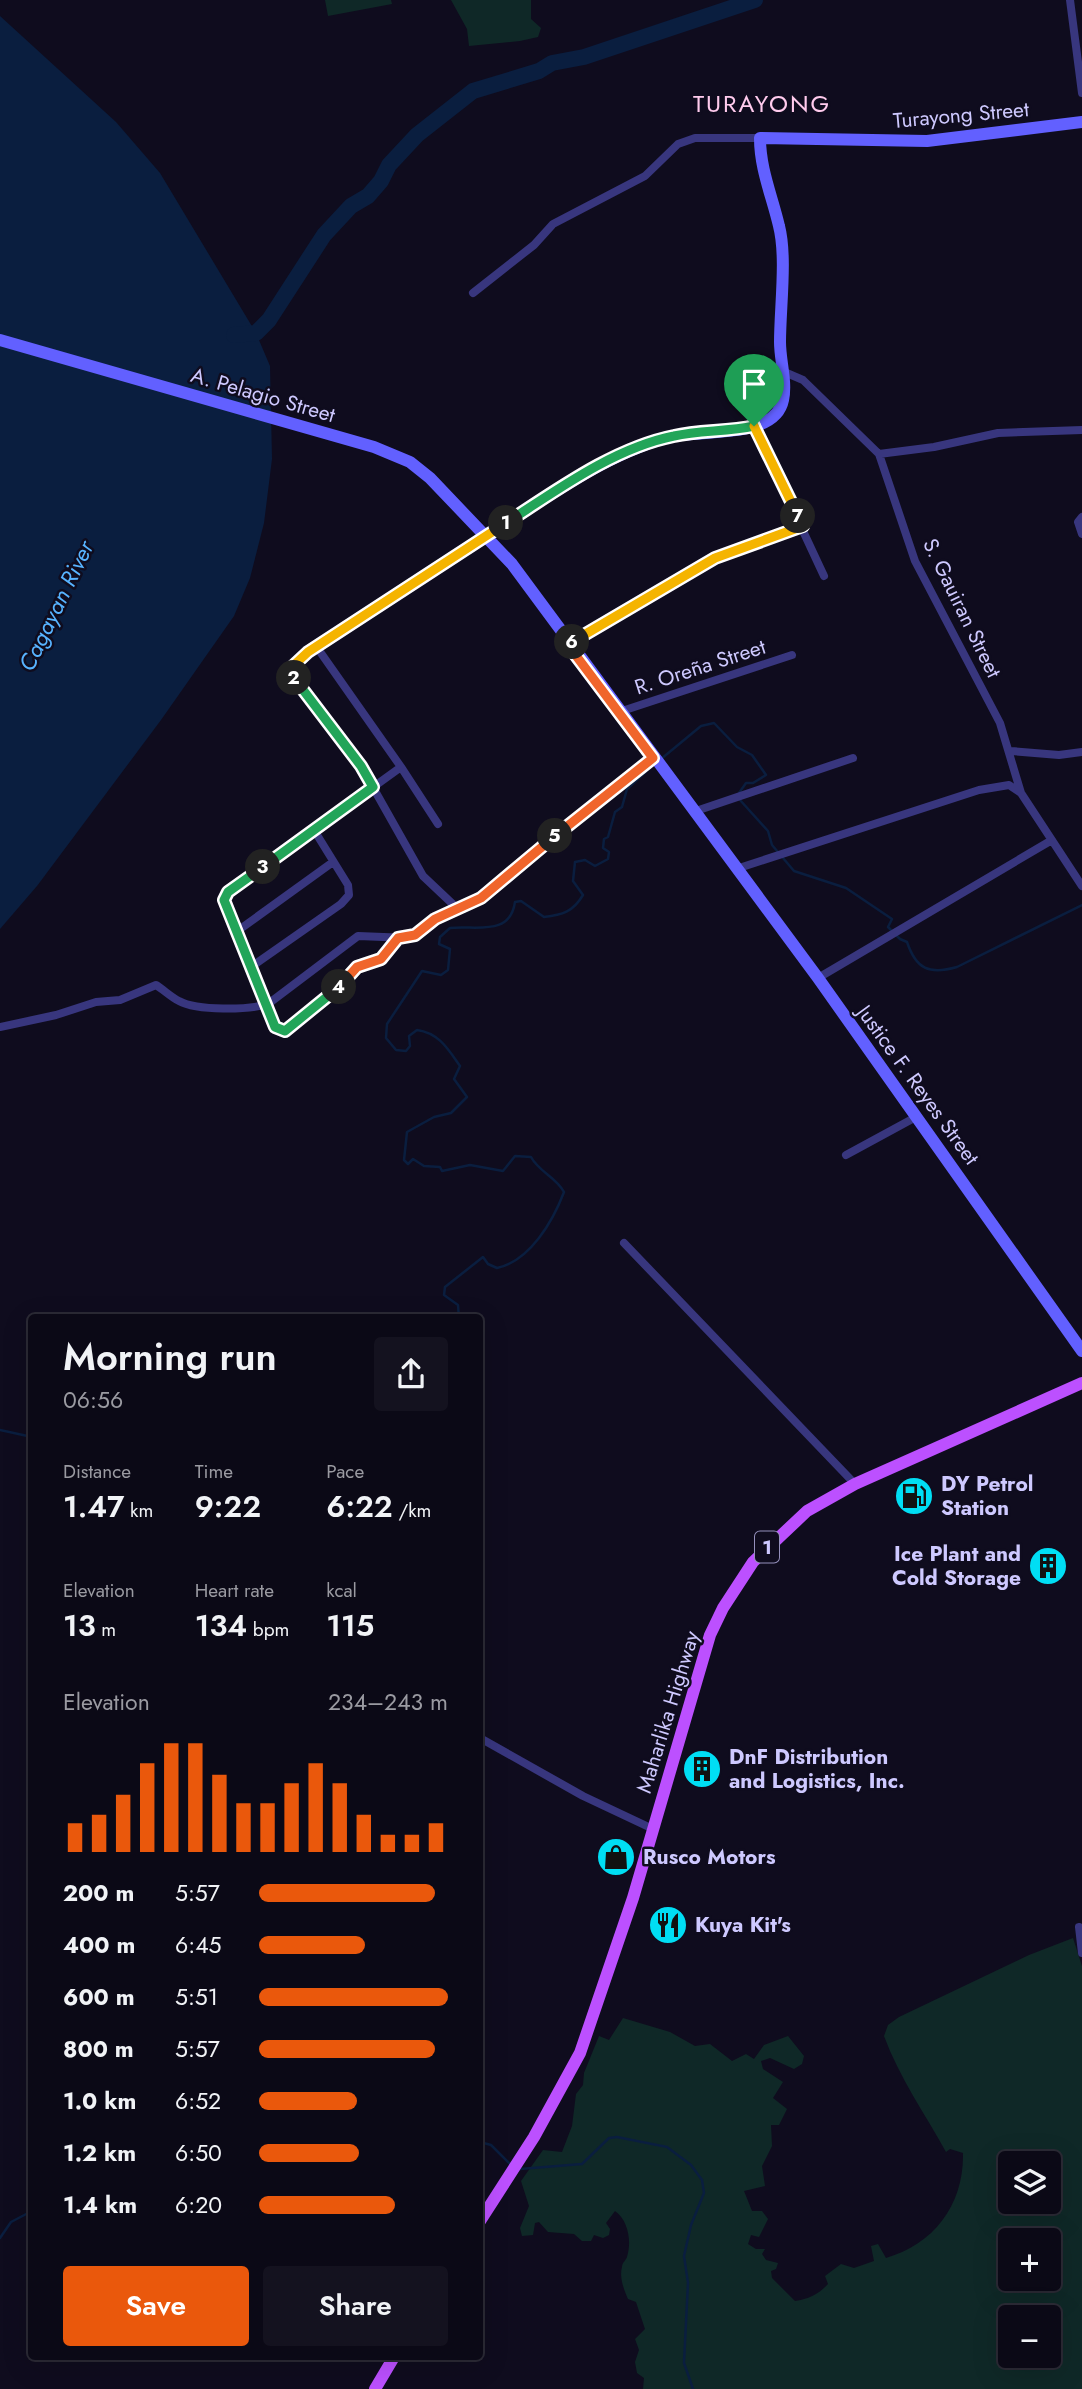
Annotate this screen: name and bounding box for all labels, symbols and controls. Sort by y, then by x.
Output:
district label: TURAYONG [693,86,831,121]
street label: Turayong Street [892,94,1030,136]
pin [724,354,784,426]
street label: A. Pelagio Street [187,360,339,430]
icon: arrive [735,365,773,403]
pin: 7 [780,498,816,534]
text: 7 [792,502,803,529]
pin: 1 [489,505,524,540]
text: 1 [501,509,510,536]
street label: S. Gauiran Street [915,533,1009,683]
water label: Cagayan River [10,534,103,677]
pin: 6 [554,624,590,660]
text: 6 [565,628,578,655]
street label: R. Oreña Street [631,632,769,702]
pin: 2 [276,660,312,696]
text: 2 [287,664,300,691]
pin: 5 [538,818,572,854]
text: 5 [548,822,561,849]
pin: 3 [246,850,280,884]
text: 3 [257,853,268,880]
pin: 4 [322,970,356,1004]
text: 4 [332,973,345,1000]
street label: Justice F. Reyes Street [848,997,986,1171]
text: Morning run [63,1329,277,1384]
button: share [374,1337,448,1411]
text: 06:56 [63,1383,123,1417]
text: Distance [63,1458,131,1485]
text: Time [195,1458,233,1485]
text: Pace [326,1458,364,1485]
place label: DY Petrol Station [941,1469,1033,1523]
fuel station icon: DY Petrol Station [893,1475,935,1517]
text: 1.47 [63,1485,124,1528]
text: 9:22 [195,1485,261,1528]
text: 6:22 [326,1485,393,1528]
text: km [124,1497,153,1524]
text: /km [393,1497,431,1524]
road number: 1 [755,1532,779,1562]
place label: Ice Plant and Cold Storage [892,1539,1021,1593]
building icon: Ice Plant and Cold Storage [1027,1545,1069,1587]
text: Elevation [63,1577,135,1604]
text: Heart rate [195,1577,274,1604]
text: kcal [326,1577,357,1604]
text: 13 [63,1604,96,1647]
text: 134 [195,1604,247,1647]
text: 115 [326,1604,374,1647]
text: m [96,1616,116,1643]
text: bpm [247,1616,289,1643]
street label: Maharlika Highway [629,1626,707,1797]
text: Elevation [63,1685,150,1719]
text: 234–243 m [328,1685,448,1719]
place label: DnF Distribution and Logistics, Inc. [729,1742,905,1796]
building icon: DnF Distribution and Logistics, Inc. [681,1748,723,1790]
shop icon: Rusco Motors [595,1836,637,1878]
place label: Rusco Motors [643,1842,776,1872]
text: 200 m [63,1876,134,1910]
text: 5:57 [175,1876,220,1910]
restaurant icon: Kuya Kit's [647,1904,689,1946]
place label: Kuya Kit's [695,1910,791,1940]
text: 400 m [63,1928,135,1962]
text: 6:45 [175,1928,222,1962]
text: 600 m [63,1980,135,2014]
text: 5:51 [175,1980,218,2014]
text: 800 m [63,2032,134,2066]
text: 5:57 [175,2032,220,2066]
text: 1.0 km [63,2084,136,2118]
text: 6:52 [175,2084,221,2118]
text: 1.2 km [63,2136,136,2170]
text: 6:50 [175,2136,222,2170]
map controls [998,2151,1061,2368]
button: layers [998,2151,1061,2214]
text: 1.4 km [63,2188,137,2222]
text: 6:20 [175,2188,222,2222]
button: + [998,2228,1061,2291]
button: Save [63,2266,249,2346]
button: Share [263,2266,448,2346]
button: − [998,2305,1061,2368]

